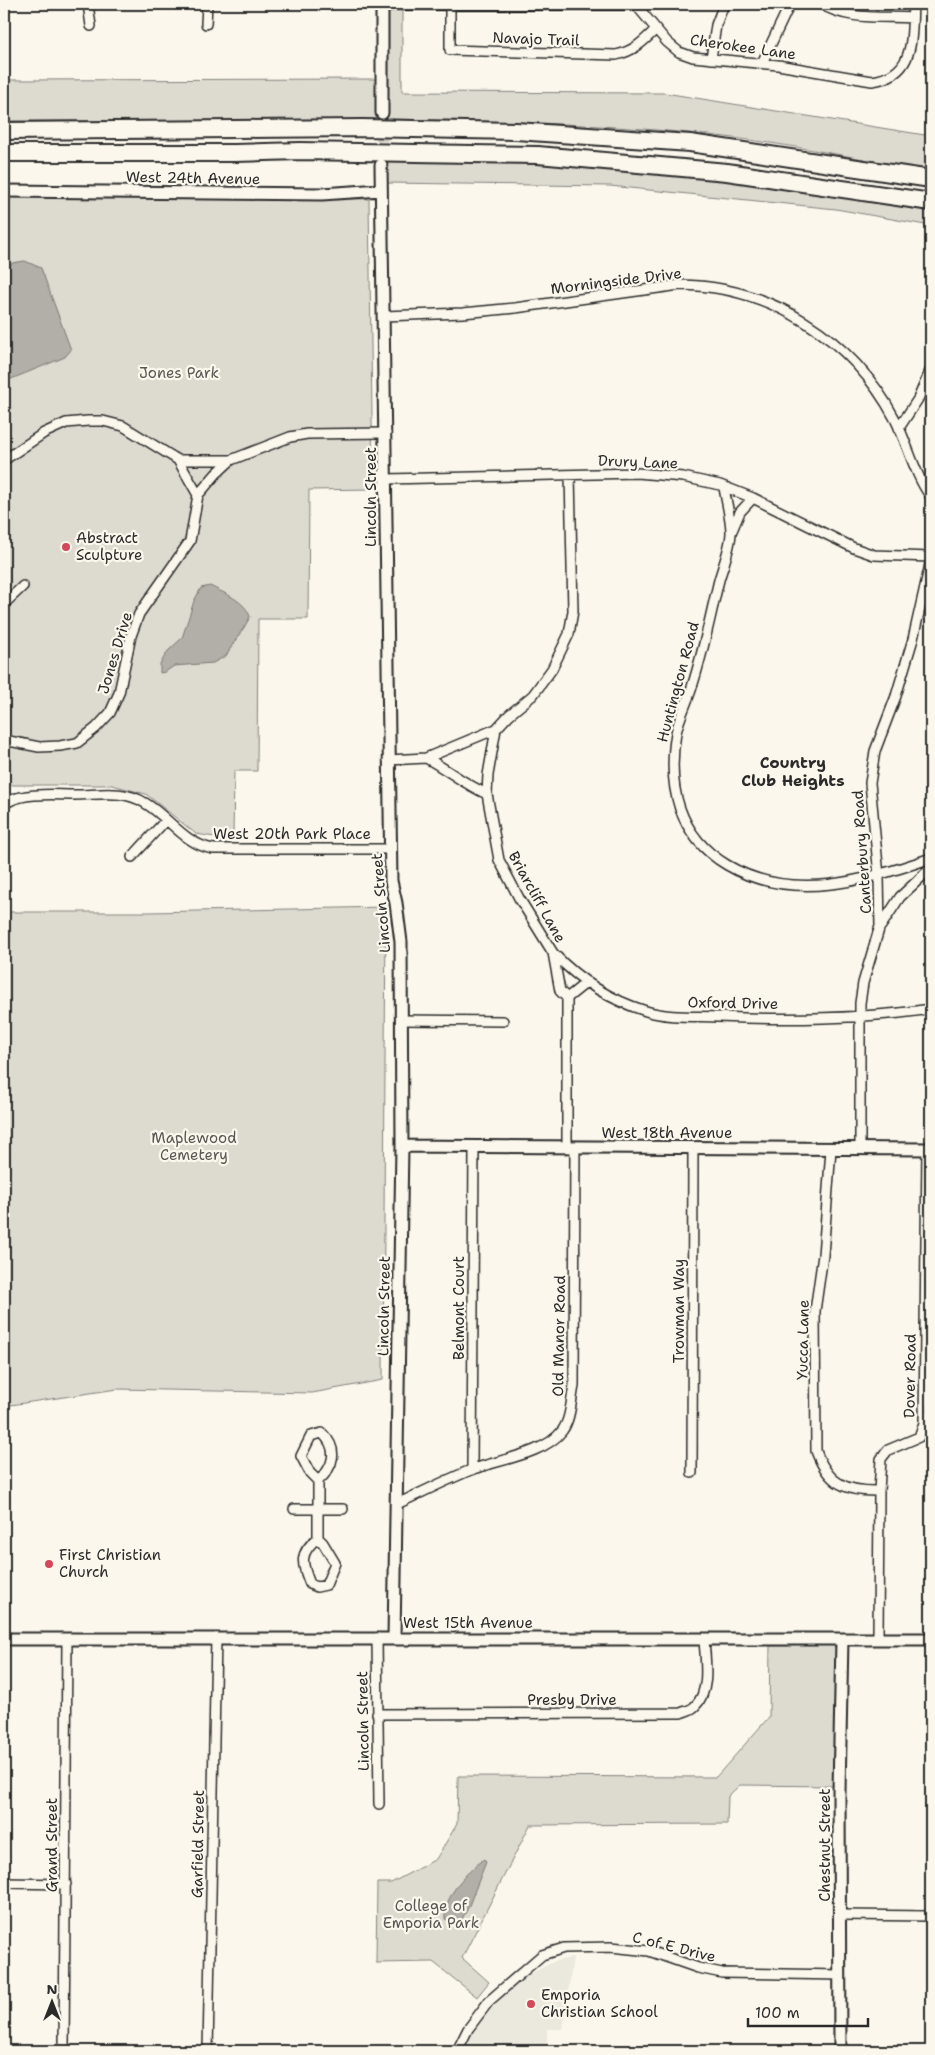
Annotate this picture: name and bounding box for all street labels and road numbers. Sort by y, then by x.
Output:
street label: Navajo Trail [492,27,580,51]
street label: Cherokee Lane [689,30,797,64]
street label: West 24th Avenue [126,167,260,189]
street label: Morningside Drive [549,263,683,299]
street label: Lincoln Street [361,447,381,547]
street label: Drury Lane [597,451,679,473]
street label: Jones Drive [93,610,137,696]
street label: Huntington Road [652,619,704,744]
street label: Canterbury Road [848,789,876,914]
street label: West 20th Park Place [213,824,371,844]
street label: Briarcliff Lane [504,848,570,946]
street label: Lincoln Street [367,852,395,954]
street label: Oxford Drive [688,992,778,1014]
street label: West 18th Avenue [602,1123,732,1143]
street label: Lincoln Street [373,1256,395,1356]
street label: Belmont Court [449,1256,469,1360]
street label: Trowman Way [669,1259,689,1363]
street label: Old Manor Road [548,1275,570,1397]
street label: Yucca Lane [792,1300,814,1380]
street label: Dover Road [899,1333,921,1418]
street label: West 15th Avenue [403,1613,533,1633]
street label: Lincoln Street [352,1671,374,1771]
street label: Presby Drive [527,1690,617,1710]
street label: Chestnut Street [815,1788,835,1902]
street label: Garfield Street [187,1790,209,1898]
street label: Grand Street [42,1798,62,1892]
street label: C of E Drive [630,1927,718,1967]

